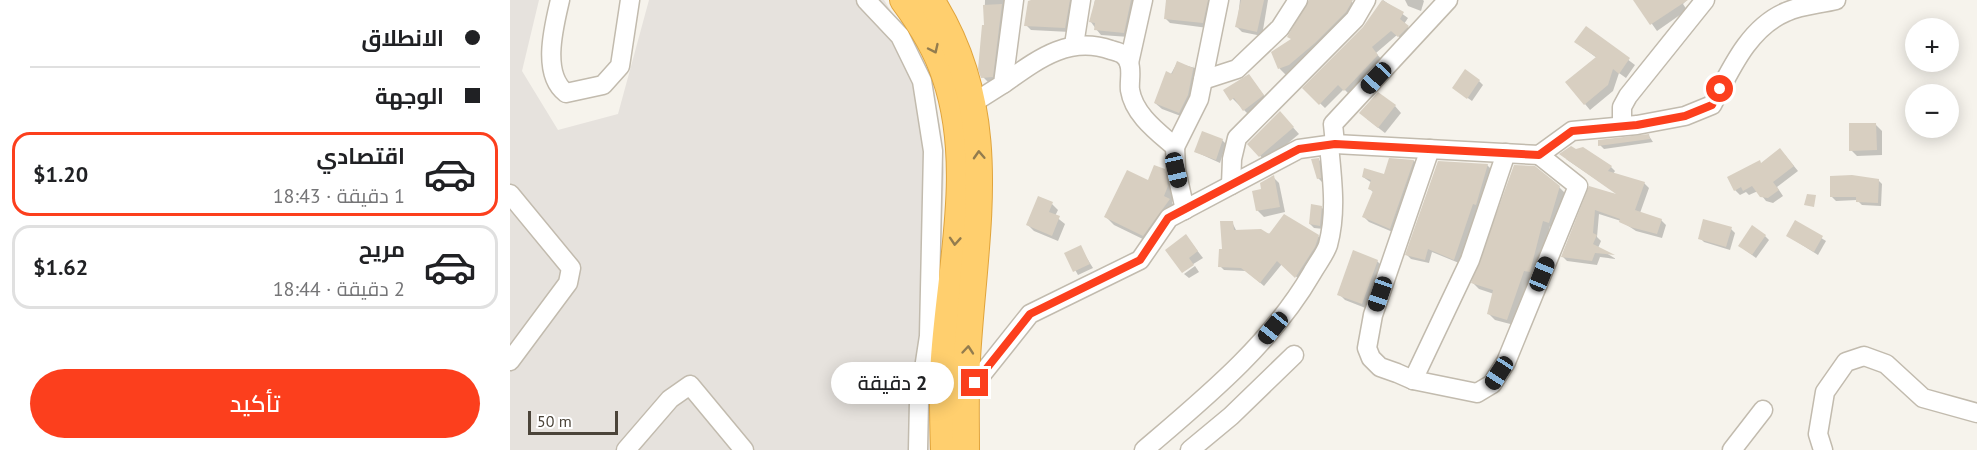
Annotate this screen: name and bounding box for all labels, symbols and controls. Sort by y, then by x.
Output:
map controls [1905,18,1959,138]
button: + [1905,18,1959,72]
text: الانطلاق [361,24,444,52]
one-way arrow [927,43,939,54]
car [1357,59,1395,97]
route start [1706,75,1733,102]
text: الوجهة [375,82,444,110]
button: − [1905,84,1959,138]
text: اقتصادي [316,142,405,170]
icon: car [423,147,477,201]
car [1163,150,1189,190]
one-way arrow [973,151,986,160]
text: $1.20 [33,160,88,188]
text: 1 دقيقة · 18:43 [273,183,405,209]
text: مريح [359,235,405,263]
one-way arrow [949,236,962,245]
icon: car [423,240,477,294]
text: $1.62 [33,253,88,281]
car [1527,254,1557,294]
car [1366,274,1394,314]
text: 2 دقيقة · 18:44 [273,276,405,302]
car [1255,308,1291,348]
one-way arrow [961,345,974,354]
car [1482,353,1516,393]
callout: 2 دقيقة [831,362,954,404]
button: تأكيد [30,369,480,438]
route end [961,369,988,396]
text: 2 دقيقة [858,370,927,396]
scale bar [528,408,618,436]
text: 50 m [537,411,572,431]

